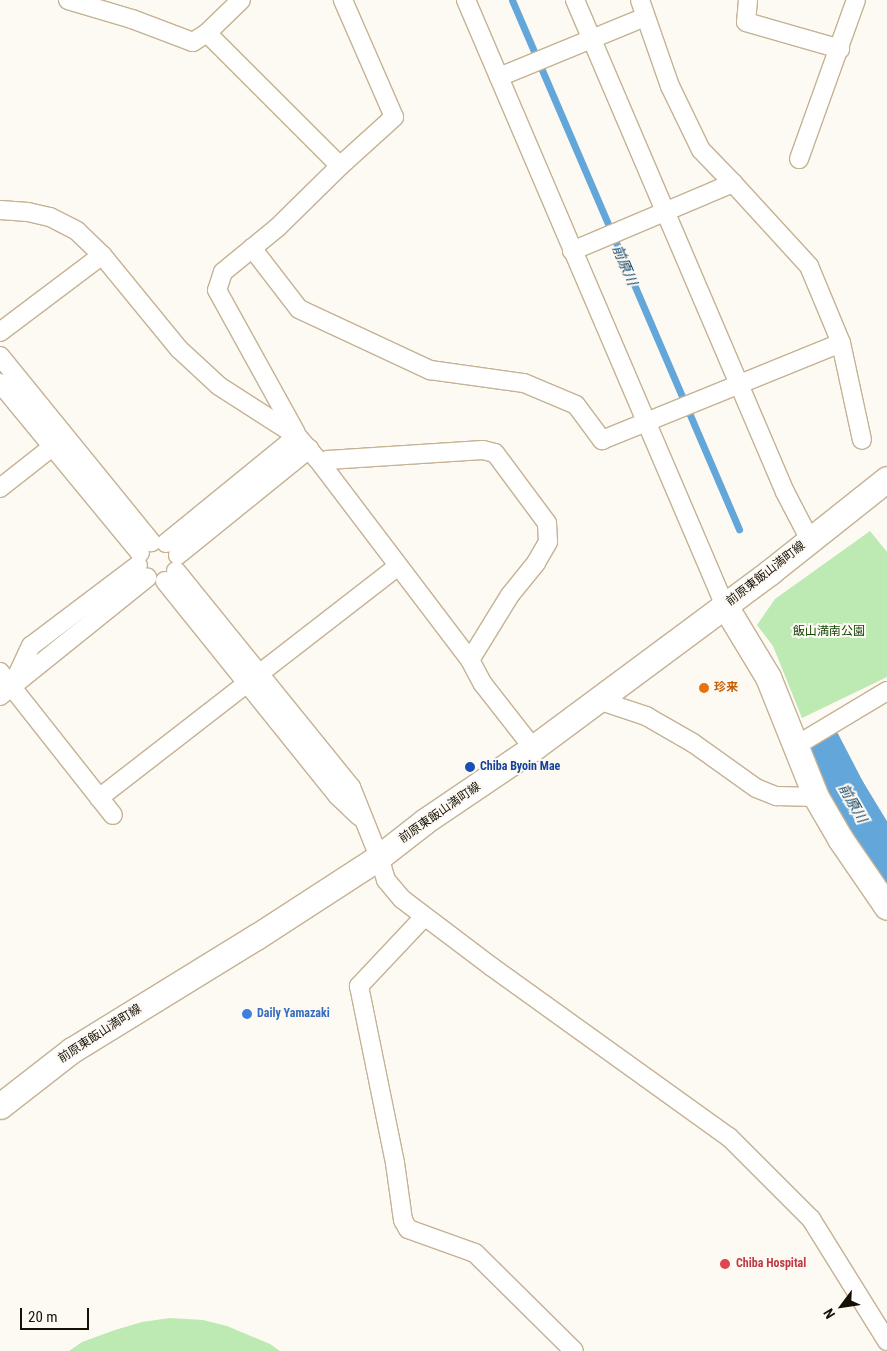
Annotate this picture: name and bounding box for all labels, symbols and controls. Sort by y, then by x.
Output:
water label: 前原川 [609,242,641,288]
street label: 前原東飯山満町線 [724,539,808,609]
park label: 飯山満南公園 [793,625,865,639]
place label: 珍来 [714,681,738,695]
marker: 珍来 [698,682,710,694]
place label: Chiba Byoin Mae [480,760,560,774]
marker: Chiba Byoin Mae [464,761,476,773]
street label: 前原東飯山満町線 [397,780,483,846]
water label: 前原川 [835,781,871,825]
street label: 前原東飯山満町線 [56,1002,144,1066]
place label: Daily Yamazaki [257,1007,330,1021]
marker: Daily Yamazaki [241,1008,253,1020]
marker: Chiba Hospital [718,1257,732,1271]
place label: Chiba Hospital [736,1257,806,1271]
north arrow [817,1281,867,1331]
scale bar [22,1298,91,1330]
text: N [820,1306,838,1322]
text: 20 m [28,1308,58,1326]

